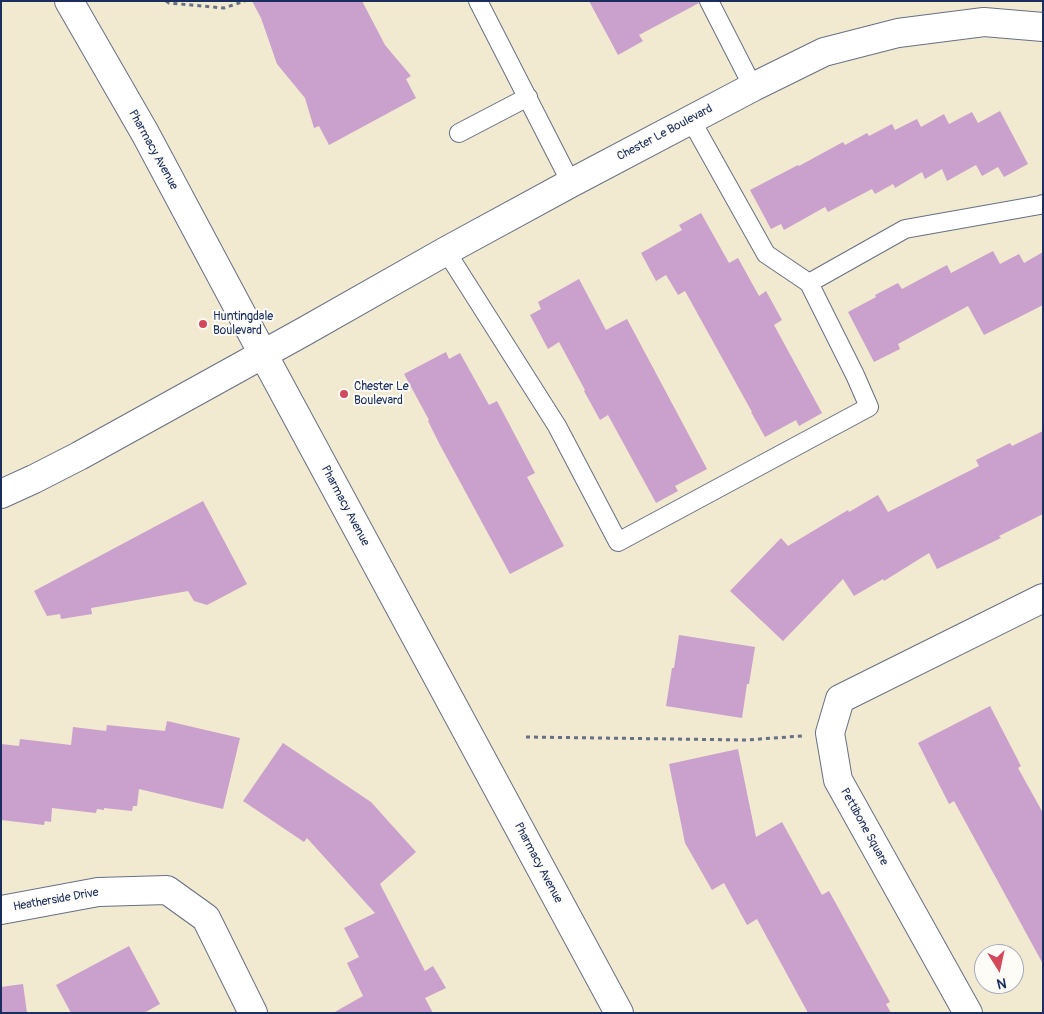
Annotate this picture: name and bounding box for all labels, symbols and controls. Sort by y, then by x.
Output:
street label: Chester Le Boulevard [615,102,715,164]
street label: Pharmacy Avenue [125,108,181,192]
place label: Huntingdale Boulevard [213,310,273,338]
marker: Huntingdale Boulevard [197,318,209,330]
place label: Chester Le Boulevard [354,380,409,408]
marker: Chester Le Boulevard [338,388,350,400]
street label: Pharmacy Avenue [318,463,372,549]
street label: Pettibone Square [837,786,891,868]
street label: Pharmacy Avenue [511,820,565,906]
street label: Heatherside Drive [12,885,100,915]
north arrow [974,944,1024,994]
text: N [995,974,1008,992]

